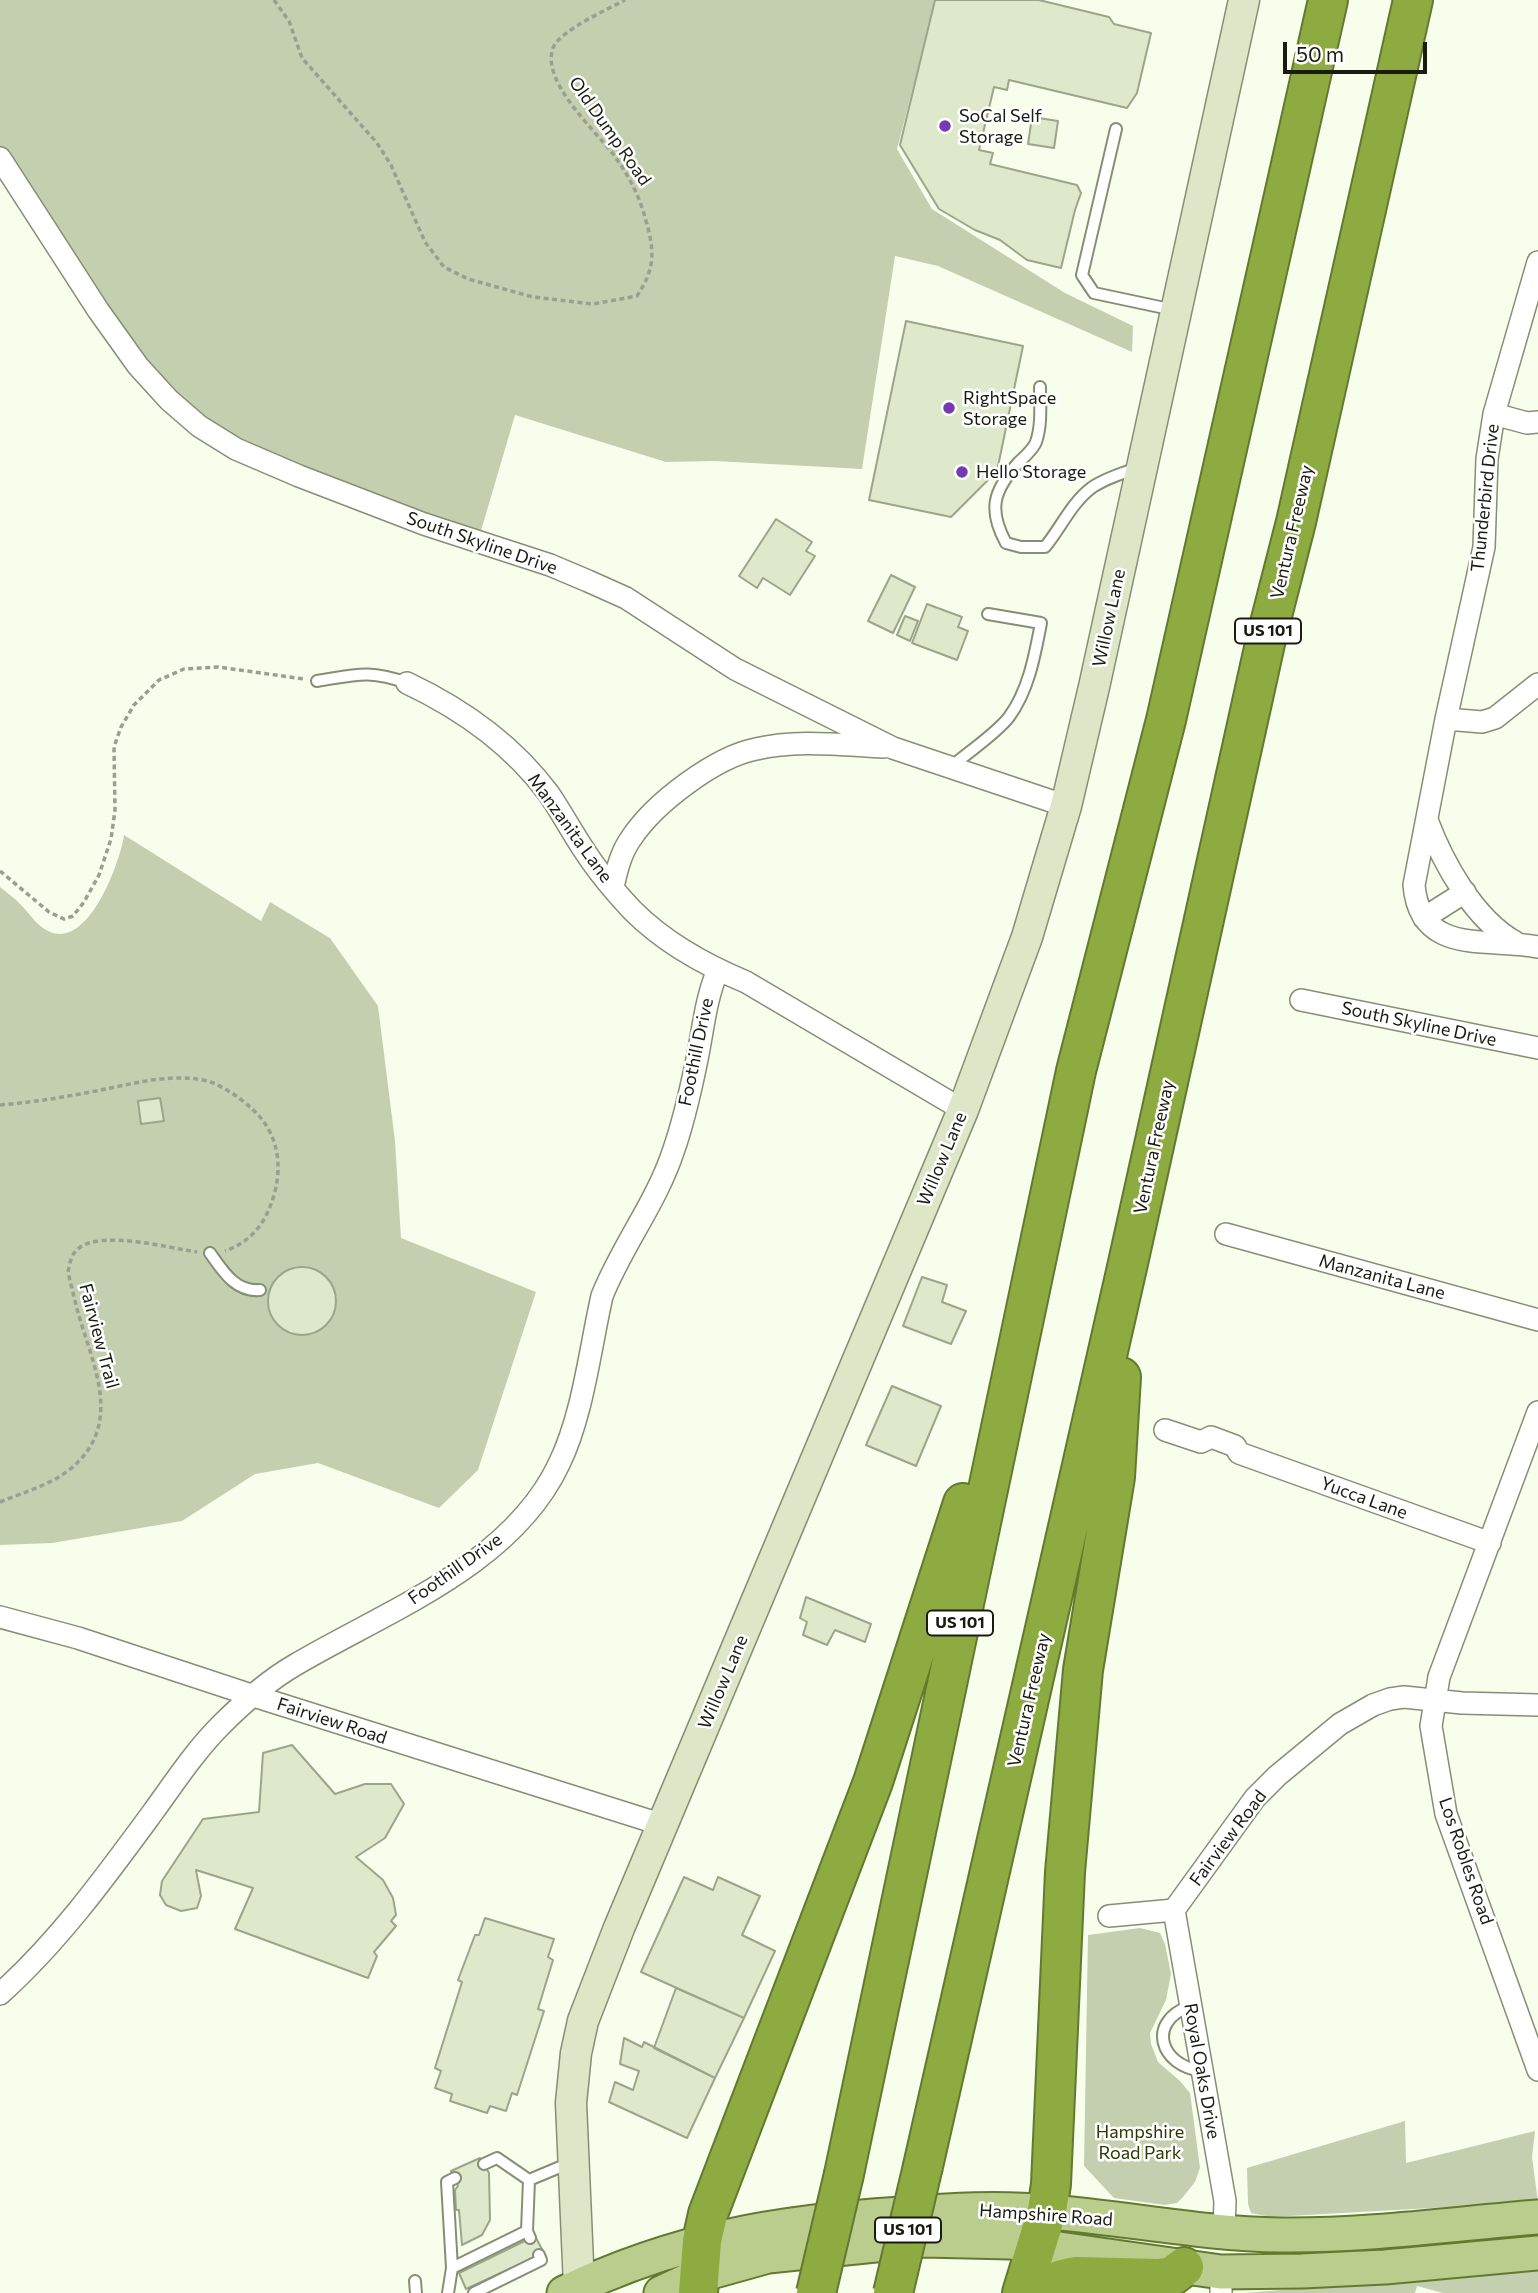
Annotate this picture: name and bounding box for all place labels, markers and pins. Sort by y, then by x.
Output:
place label: SoCal Self Storage [959,105,1042,148]
marker: SoCal Self Storage [937,118,953,134]
place label: RightSpace Storage [963,387,1056,430]
marker: RightSpace Storage [941,400,957,416]
place label: Hello Storage [976,461,1086,483]
marker: Hello Storage [954,464,970,480]

